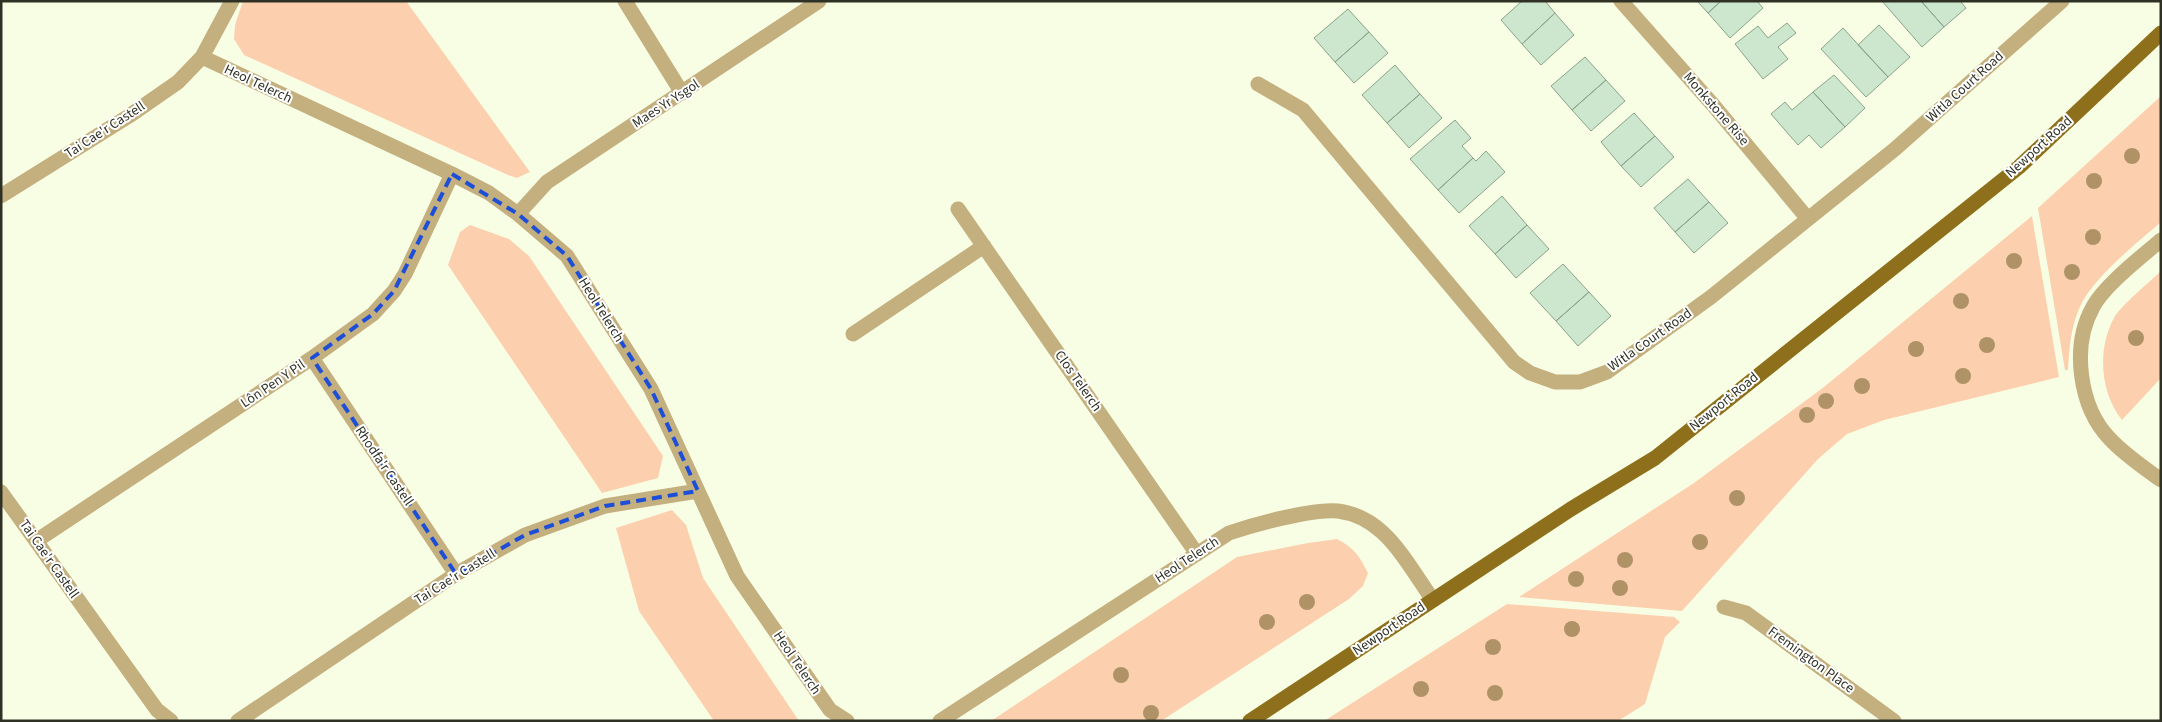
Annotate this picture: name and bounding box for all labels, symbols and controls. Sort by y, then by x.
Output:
street label: Witla Court Road [1922,47,2008,127]
street label: Heol Telerch [221,60,295,108]
street label: Monkstone Rise [1678,68,1754,150]
street label: Maes Yr Ysgol [628,75,704,133]
street label: Tai Cae'r Castell [61,96,149,163]
street label: Newport Road [2001,111,2077,183]
street label: Heol Telerch [573,274,629,346]
street label: Witla Court Road [1604,304,1696,376]
street label: Clos Telerch [1050,346,1106,416]
street label: Lôn Pen Y Pil [237,355,310,413]
street label: Newport Road [1685,368,1763,436]
street label: Rhodfa'r Castell [350,422,418,510]
street label: Tai Cae'r Castell [14,516,84,603]
street label: Heol Telerch [1151,532,1223,588]
street label: Tai Cae'r Castell [411,544,500,610]
street label: Newport Road [1349,597,1429,661]
street label: Fremington Place [1764,622,1858,698]
street label: Heol Telerch [768,627,826,699]

